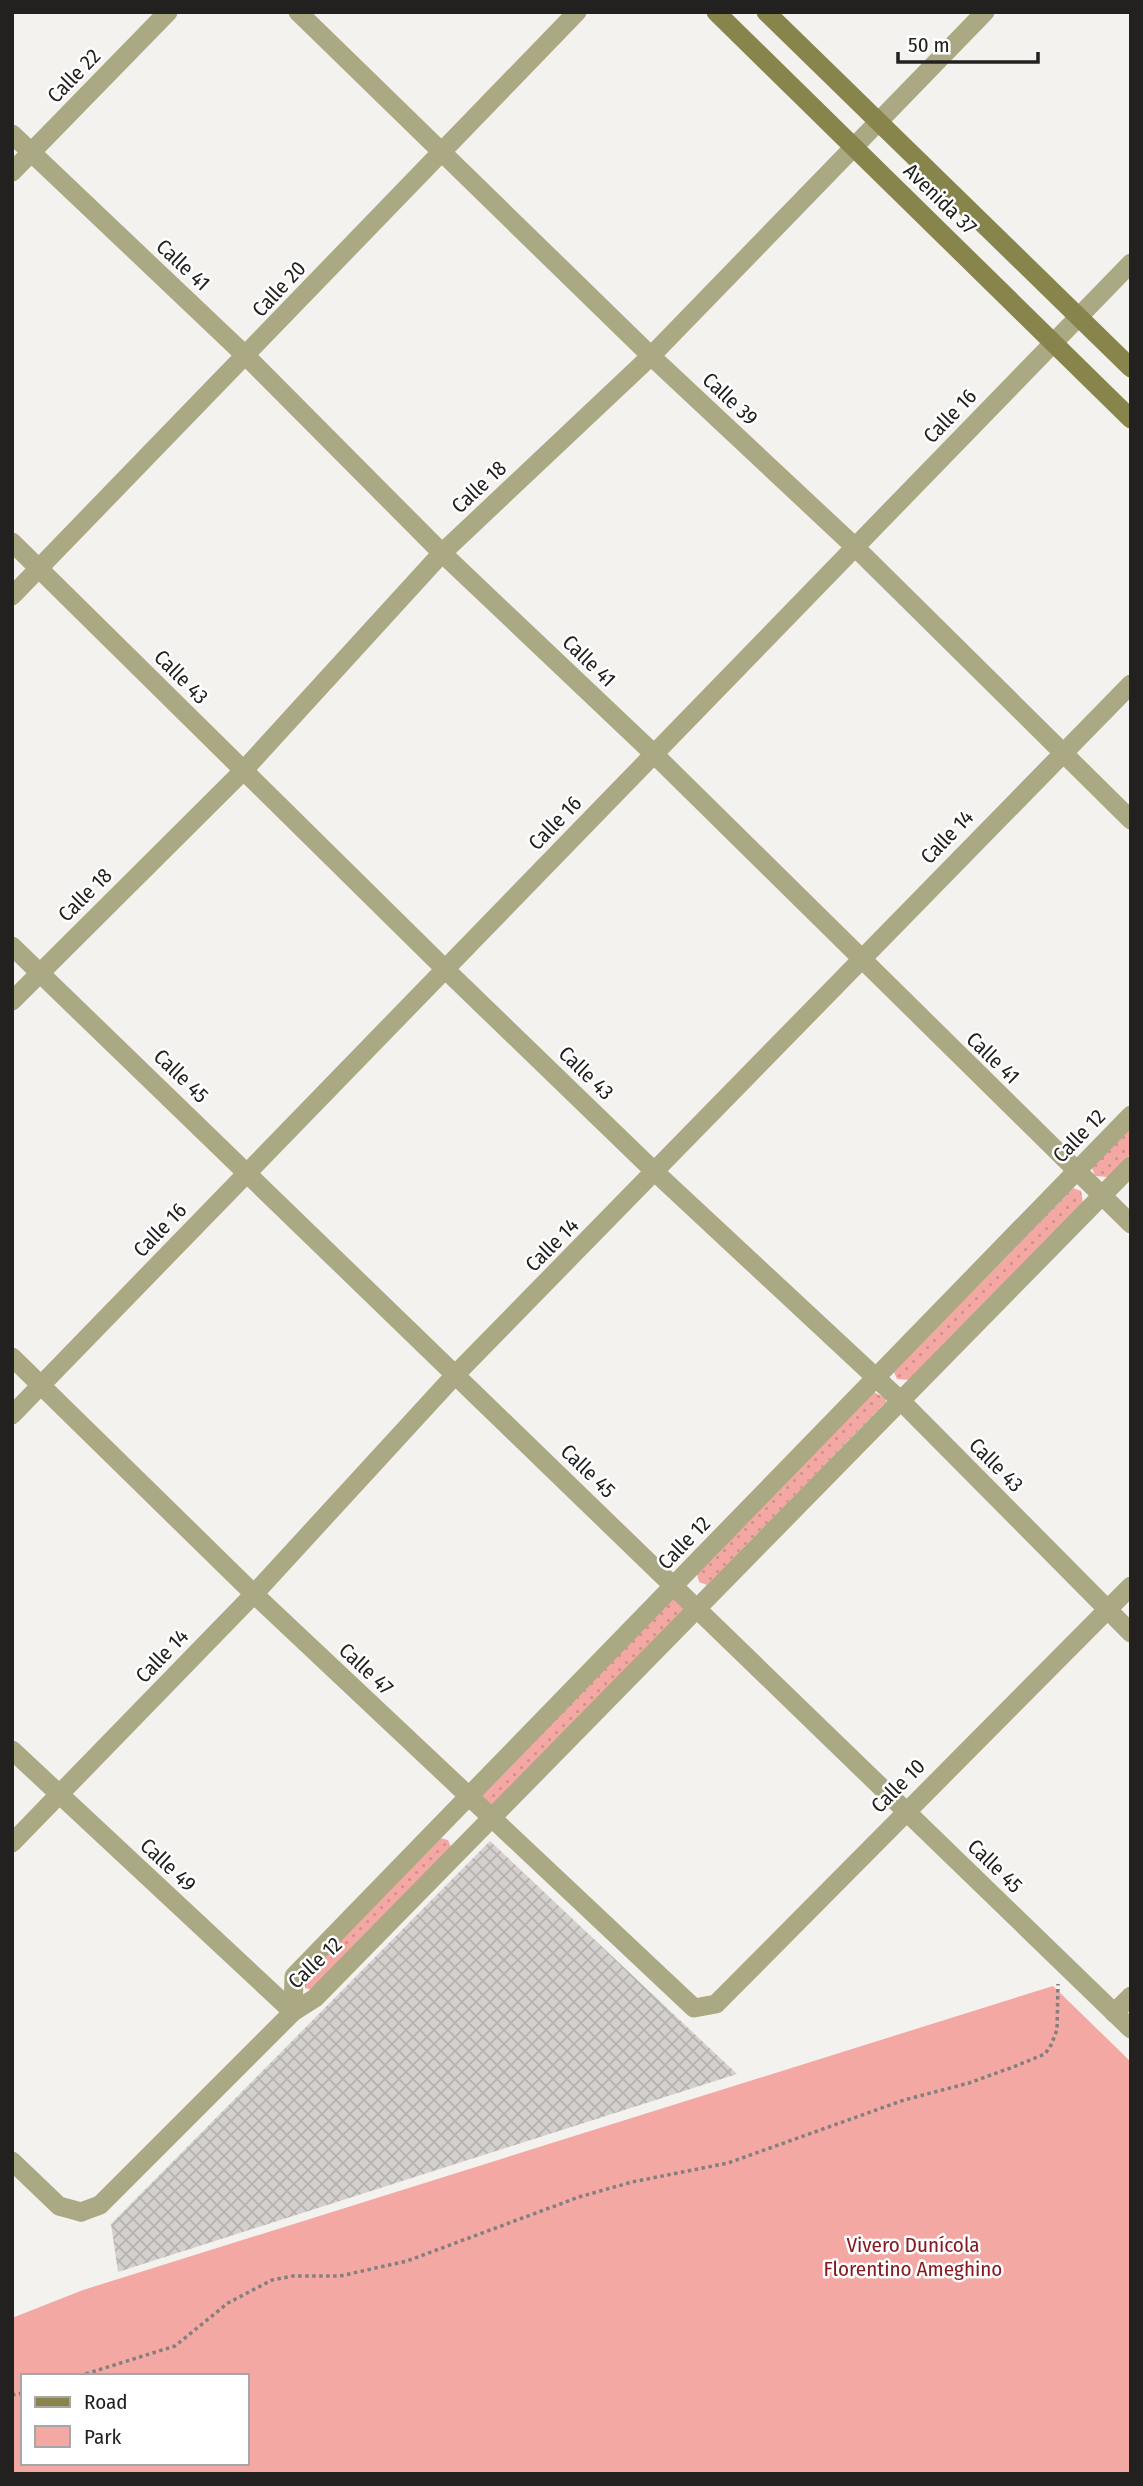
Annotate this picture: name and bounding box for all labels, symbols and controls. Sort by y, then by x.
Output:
scale bar [898,21,1038,65]
text: 50 m [908,32,950,58]
street label: Calle 22 [42,43,106,109]
street label: Avenida 37 [898,158,982,240]
street label: Calle 41 [151,234,215,296]
street label: Calle 20 [247,256,311,322]
street label: Calle 39 [697,367,763,431]
street label: Calle 16 [918,383,982,449]
street label: Calle 18 [446,455,512,519]
street label: Calle 41 [557,629,621,693]
street label: Calle 43 [148,644,214,710]
street label: Calle 16 [523,790,587,856]
street label: Calle 14 [915,805,979,869]
street label: Calle 18 [53,863,117,927]
street label: Calle 41 [961,1026,1025,1090]
street label: Calle 43 [553,1041,619,1105]
street label: Calle 45 [148,1044,214,1108]
street label: Calle 12 [1047,1104,1111,1168]
street label: Calle 16 [128,1197,192,1263]
street label: Calle 14 [520,1213,584,1277]
street label: Calle 43 [963,1432,1029,1498]
street label: Calle 45 [555,1439,621,1503]
street label: Calle 12 [652,1511,716,1575]
street label: Calle 14 [130,1624,194,1688]
street label: Calle 47 [333,1637,399,1701]
street label: Calle 10 [865,1753,931,1819]
street label: Calle 49 [135,1833,201,1897]
street label: Calle 45 [962,1834,1028,1898]
street label: Calle 12 [283,1932,347,1994]
park label: Vivero Dunícola Florentino Ameghino [824,2232,1002,2282]
legend [21,2374,248,2465]
text: Road [84,2389,128,2415]
text: Park [84,2424,122,2450]

